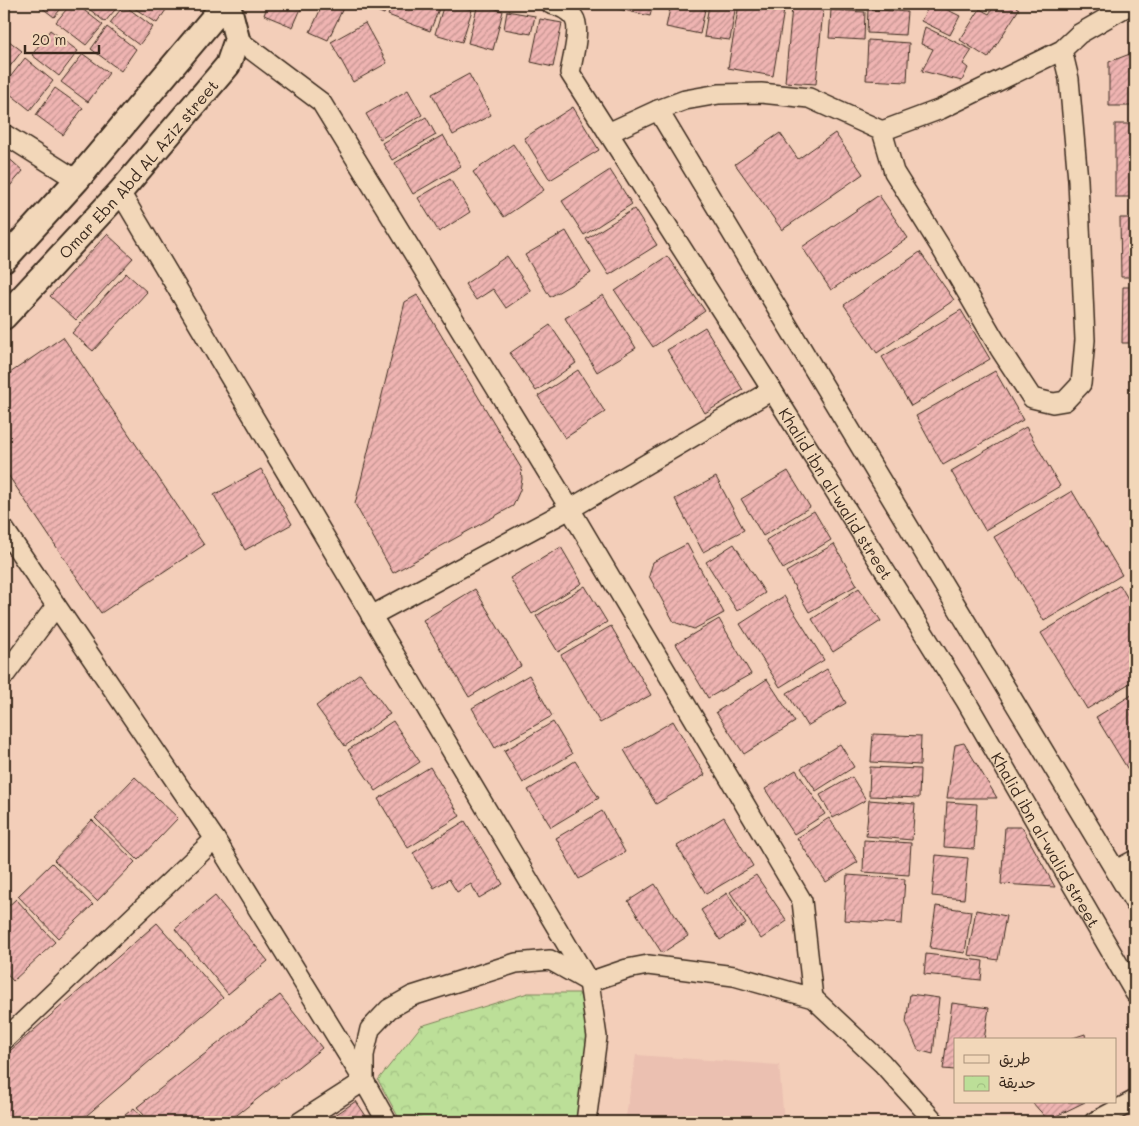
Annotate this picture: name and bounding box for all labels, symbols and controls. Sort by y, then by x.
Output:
scale bar [25,22,99,54]
text: 20 m [32,29,66,49]
street label: Omar Ebn Abd AL Aziz street [54,74,222,263]
street label: Khalid ibn al-walid street [775,403,898,583]
street label: Khalid ibn al-walid street [987,748,1105,931]
legend [954,1038,1116,1104]
text: طريق [999,1048,1031,1068]
text: حديقة [999,1072,1036,1092]

